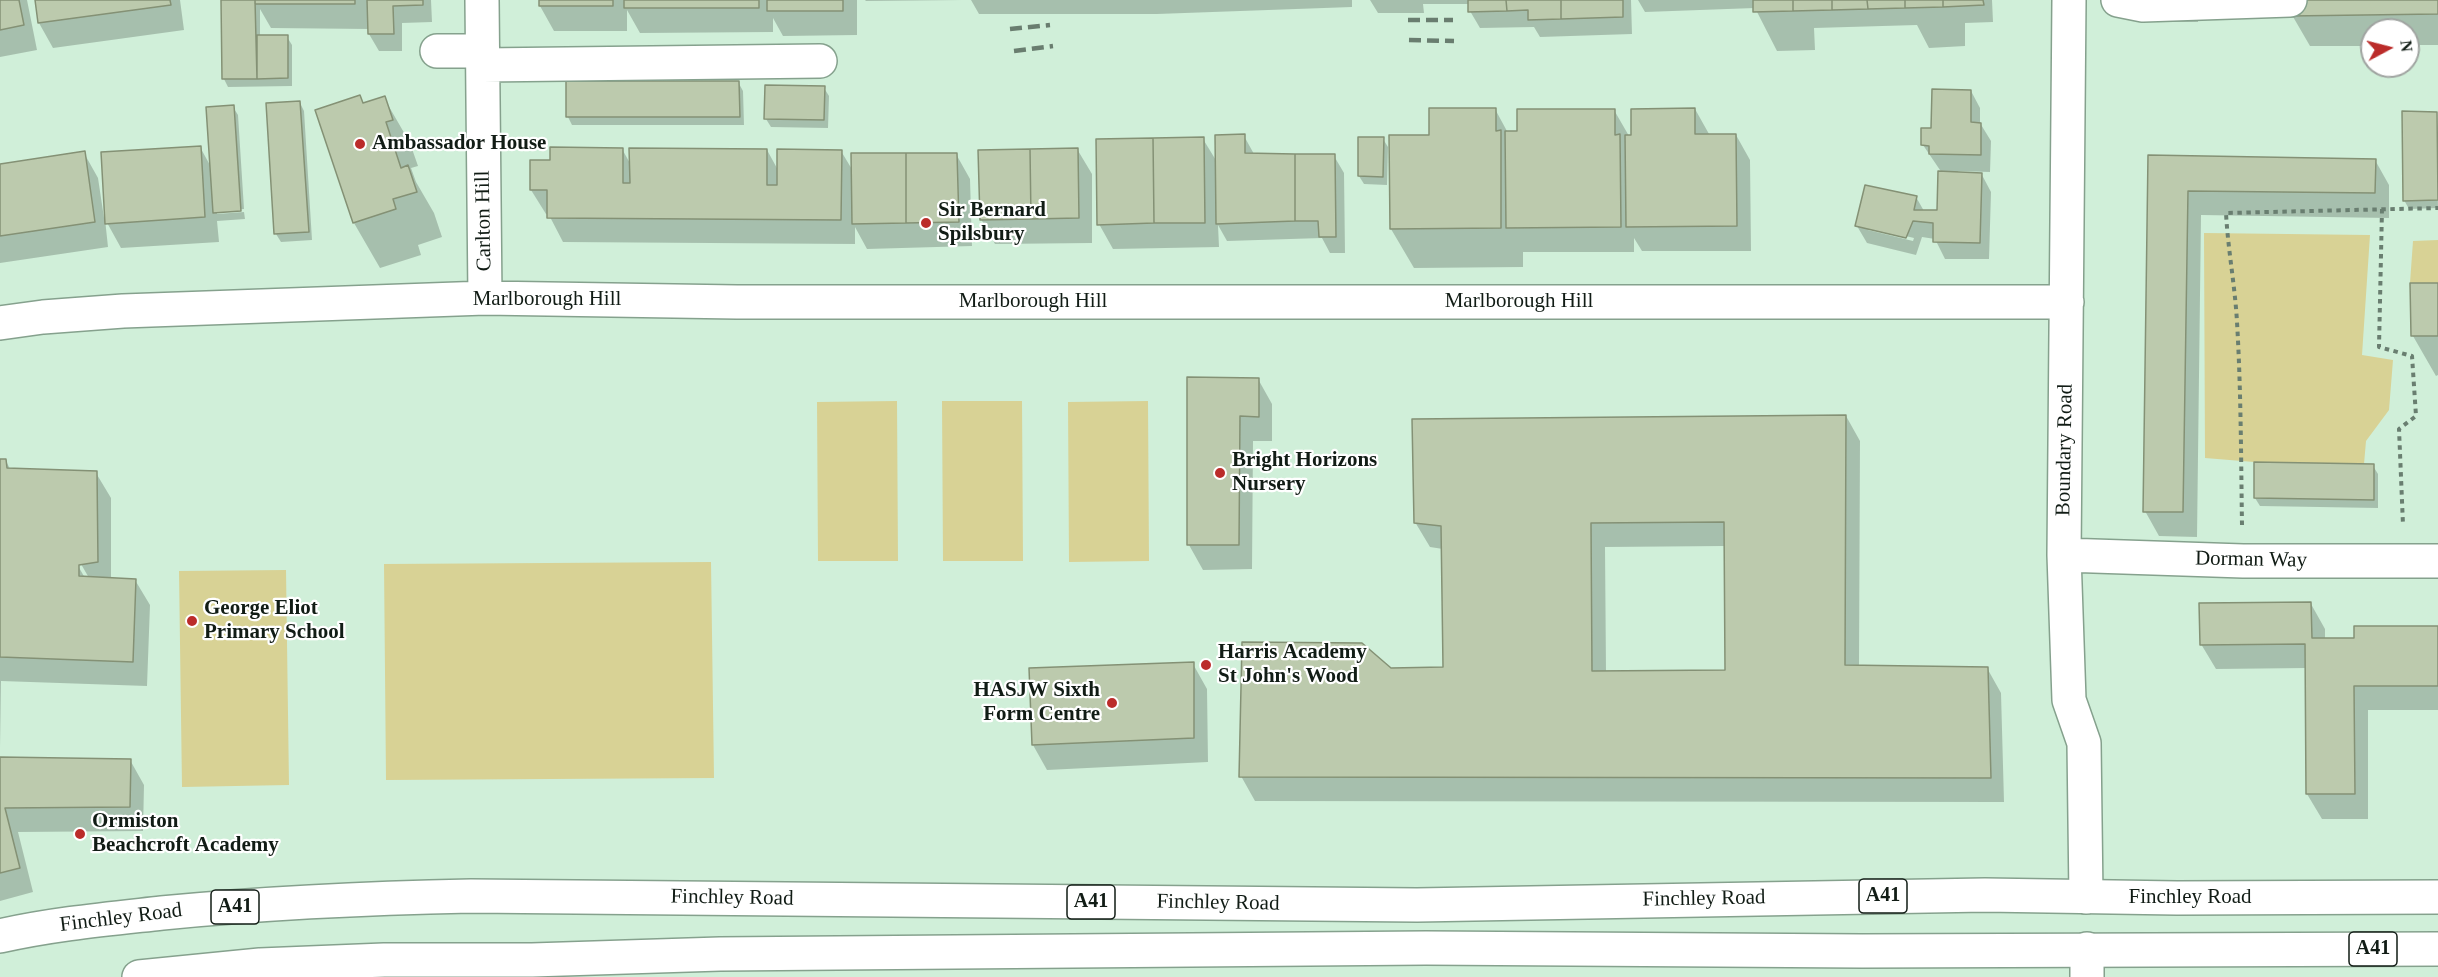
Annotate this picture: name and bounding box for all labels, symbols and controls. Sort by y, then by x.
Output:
north arrow [2360,18,2420,78]
text: N [2397,39,2416,53]
place label: Ambassador House [372,131,546,157]
marker: Ambassador House [353,137,367,151]
street label: Carlton Hill [471,170,497,272]
place label: Sir Bernard Spilsbury [938,198,1046,248]
marker: Sir Bernard Spilsbury [919,216,933,230]
street label: Marlborough Hill [473,286,621,312]
street label: Marlborough Hill [959,288,1107,314]
street label: Marlborough Hill [1445,288,1593,314]
street label: Boundary Road [2051,384,2079,516]
place label: Bright Horizons Nursery [1232,448,1377,498]
marker: Bright Horizons Nursery [1213,466,1227,480]
street label: Dorman Way [2195,546,2307,574]
place label: George Eliot Primary School [204,596,345,646]
marker: George Eliot Primary School [185,614,199,628]
place label: Harris Academy St John's Wood [1218,640,1367,690]
marker: Harris Academy St John's Wood [1199,658,1213,672]
place label: HASJW Sixth Form Centre [973,678,1100,728]
marker: HASJW Sixth Form Centre [1105,696,1119,710]
place label: Ormiston Beachcroft Academy [92,809,279,859]
marker: Ormiston Beachcroft Academy [73,827,87,841]
road number: A41 [1859,879,1907,913]
street label: Finchley Road [670,884,794,912]
street label: Finchley Road [2128,884,2252,910]
road number: A41 [1067,885,1115,919]
street label: Finchley Road [1642,885,1766,913]
street label: Finchley Road [1156,889,1280,917]
road number: A41 [211,890,259,924]
street label: Finchley Road [58,898,184,938]
road number: A41 [2349,932,2397,966]

